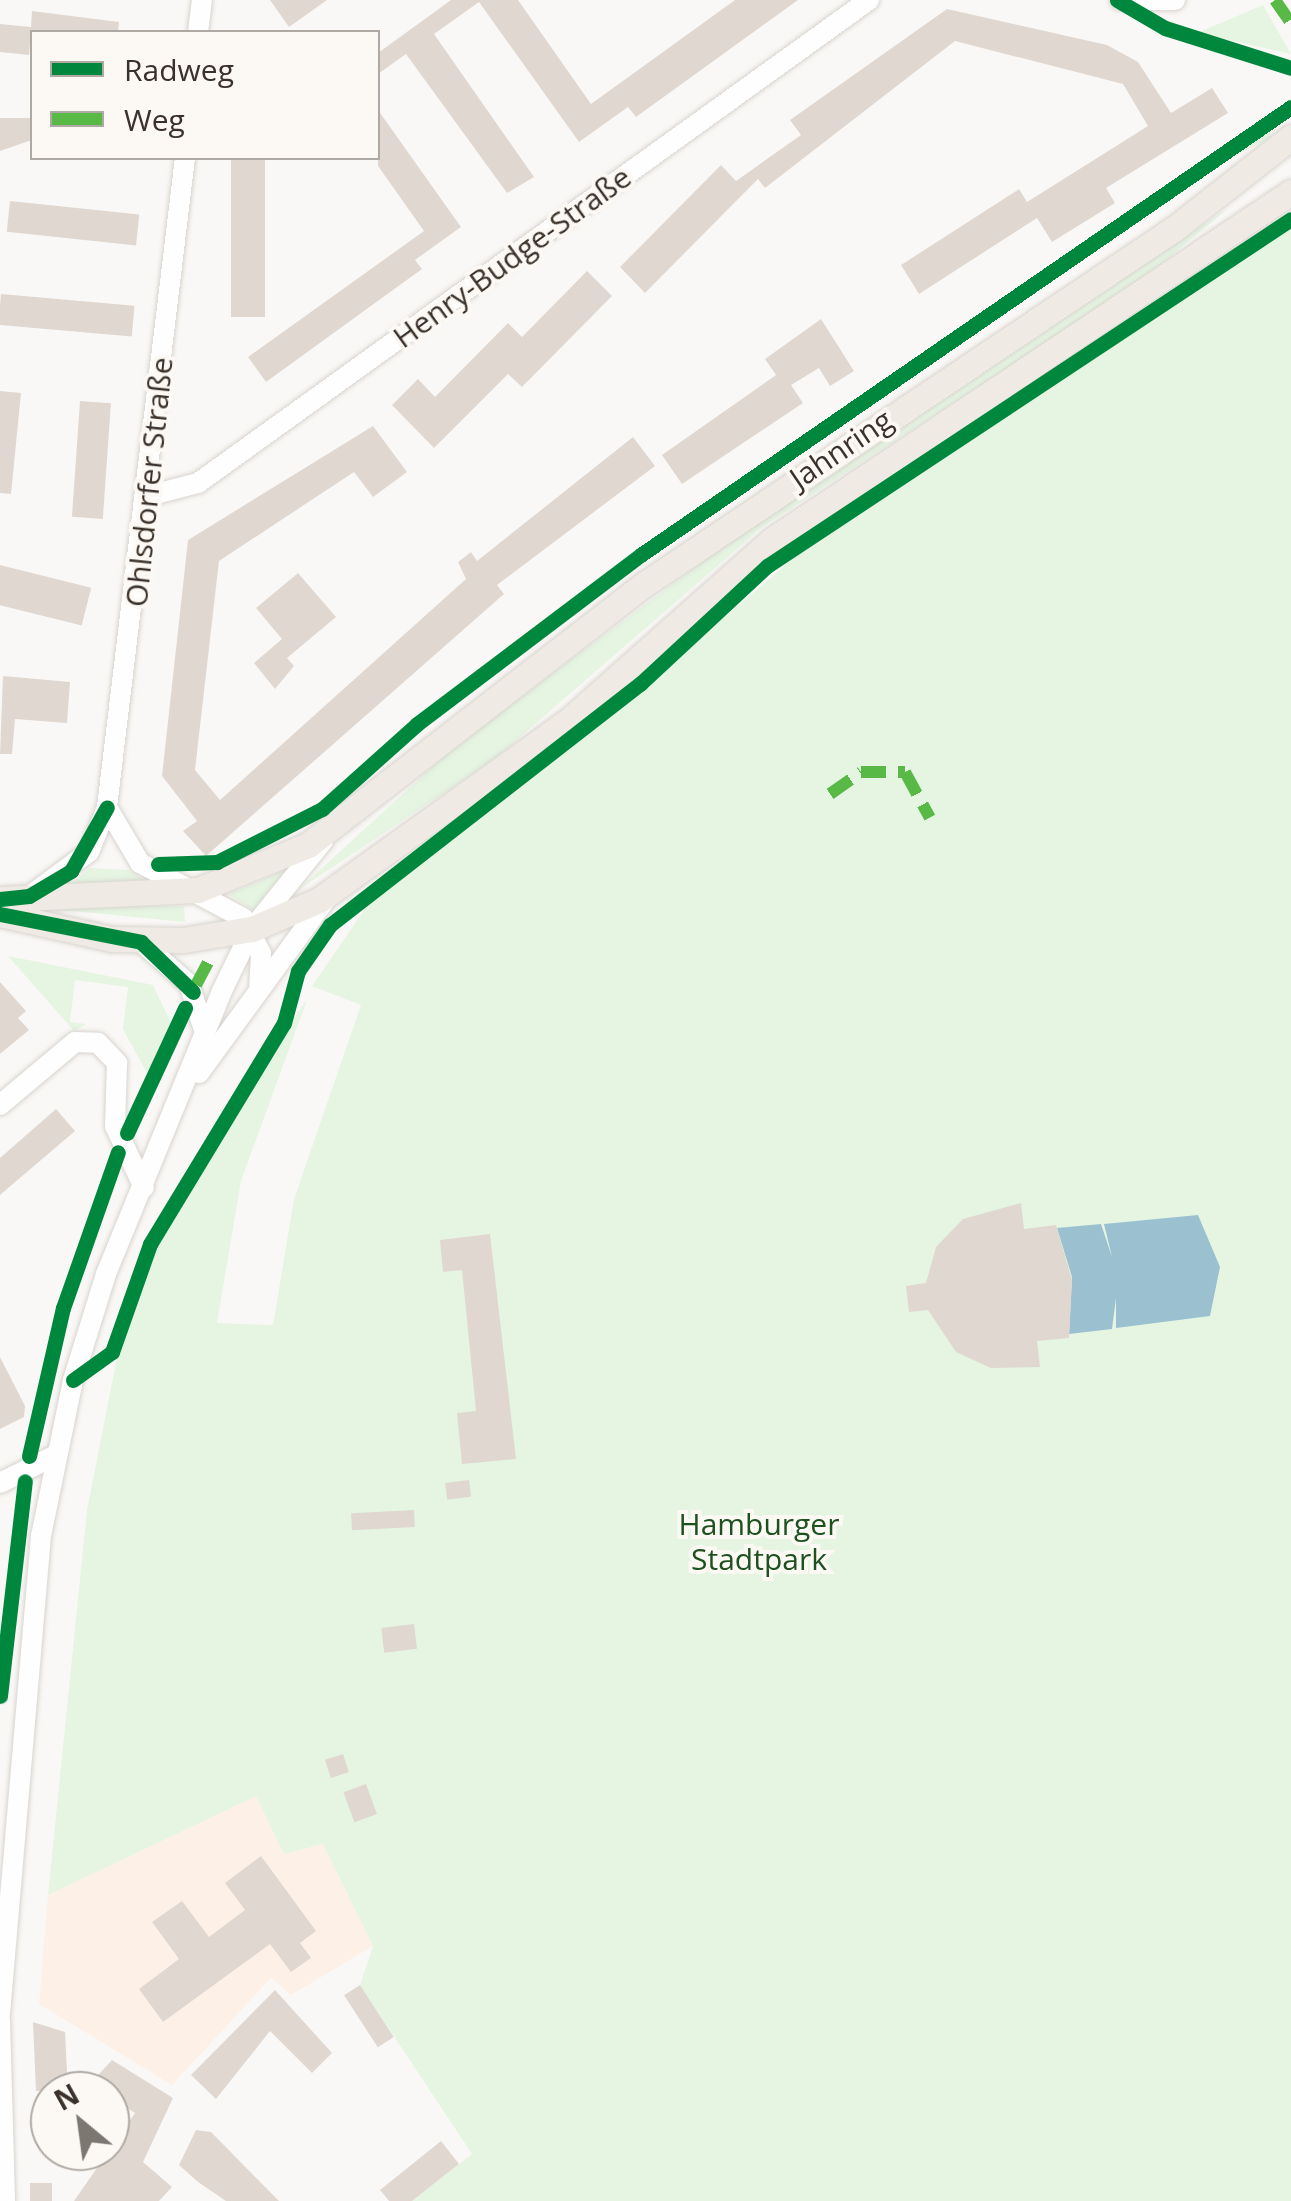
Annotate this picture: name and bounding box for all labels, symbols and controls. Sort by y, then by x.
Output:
legend [30,30,380,160]
text: Radweg [124,49,234,90]
text: Weg [124,99,185,140]
street label: Henry-Budge-Straße [386,159,638,355]
street label: Ohlsdorfer Straße [118,355,180,609]
street label: Jahnring [783,402,899,496]
park label: Hamburger Stadtpark [679,1506,839,1576]
north arrow [30,2071,130,2171]
text: N [47,2074,86,2119]

